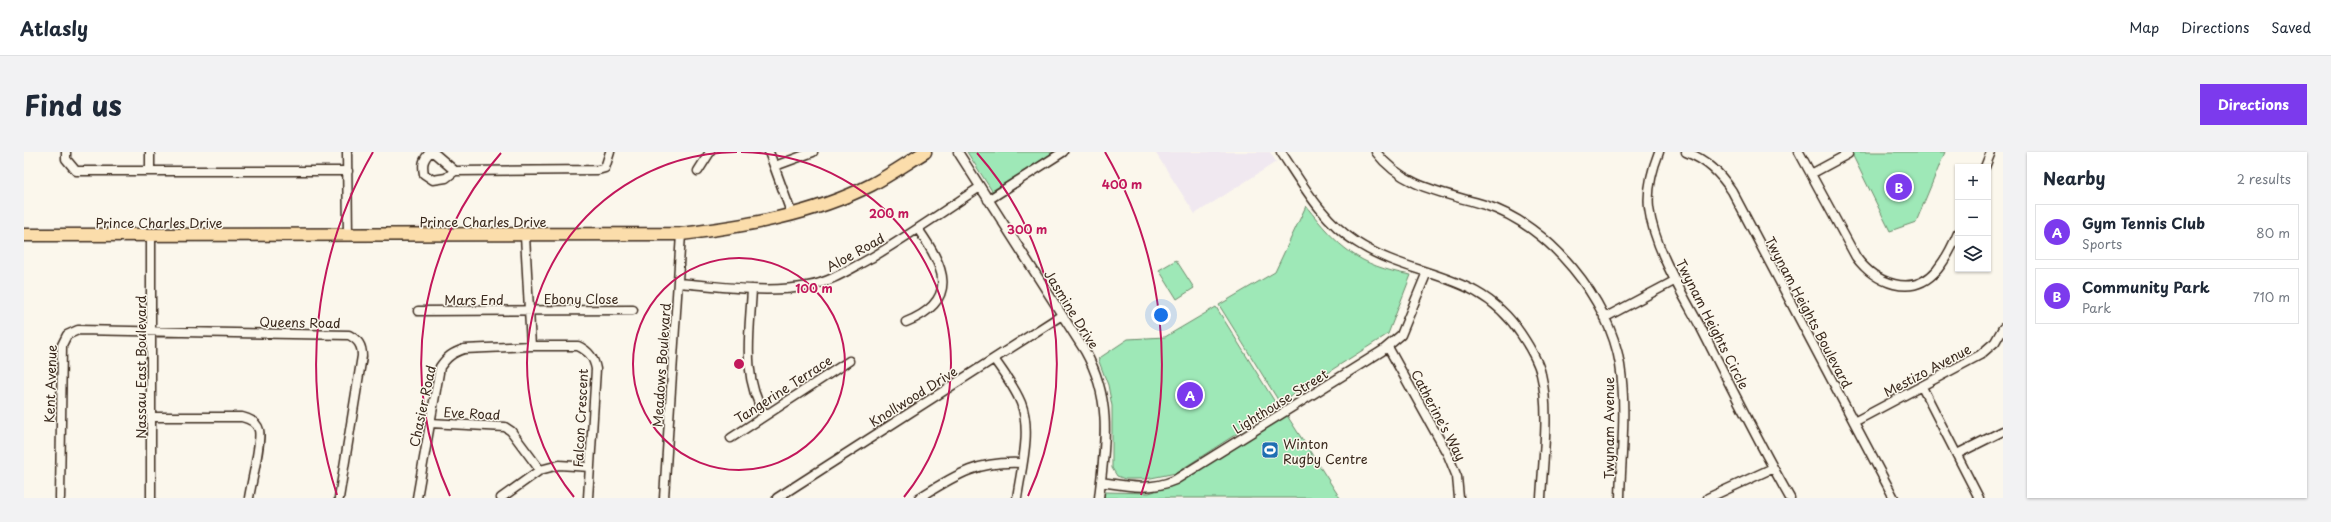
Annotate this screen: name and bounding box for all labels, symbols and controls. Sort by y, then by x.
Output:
text: Atlasly [20,14,88,42]
text: Map [2129,17,2159,38]
text: Directions [2181,17,2249,38]
text: Saved [2271,17,2311,38]
text: Find us [24,83,122,126]
button: Directions [2200,84,2307,125]
map controls [1955,164,1991,272]
button: + [1955,164,1991,200]
text: Nearby [2043,165,2105,191]
text: 2 results [2237,169,2291,188]
pin: B [1886,172,1912,202]
text: 400 m [1102,175,1142,193]
button: − [1955,200,1991,236]
text: 200 m [869,204,909,222]
text: Gym Tennis Club [2082,211,2205,234]
street label: Prince Charles Drive [419,212,547,231]
street label: Prince Charles Drive [95,213,223,232]
text: 300 m [1007,220,1047,238]
text: A [2052,223,2062,242]
text: 80 m [2256,223,2290,242]
street label: Aloe Road [822,228,888,276]
street label: Twynam Heights Boulevard [1761,233,1857,391]
text: Sports [2082,234,2122,253]
button: layers [1955,236,1991,272]
street label: Twynam Heights Circle [1672,256,1754,392]
street label: Jasmine Drive [1040,266,1104,352]
text: Community Park [2082,275,2210,298]
text: 100 m [795,279,833,297]
text: B [2053,287,2061,306]
text: 710 m [2253,287,2290,306]
street label: Ebony Close [544,289,618,308]
street label: Mars End [444,290,504,309]
street label: Nassau East Boulevard [131,295,150,439]
text: Park [2082,298,2111,317]
street label: Meadows Boulevard [647,302,675,428]
your location [1151,305,1171,325]
street label: Queens Road [259,312,341,332]
street label: Mestizo Avenue [1880,339,1974,401]
street label: Kent Avenue [39,345,61,423]
street label: Tangerine Terrace [730,350,836,428]
centre of rings [732,357,746,371]
street label: Knollwood Drive [865,361,961,431]
street label: Chasier Road [404,363,440,449]
street label: Lighthouse Street [1229,364,1331,438]
street label: Catherine's Way [1407,366,1471,464]
street label: Falcon Crescent [568,368,592,468]
street label: Twynam Avenue [1599,377,1618,479]
pin: A [1177,380,1203,410]
street label: Eve Road [443,402,501,424]
place label: Winton Rugby Centre [1283,434,1368,468]
sports icon: Winton Rugby Centre [1260,440,1280,460]

